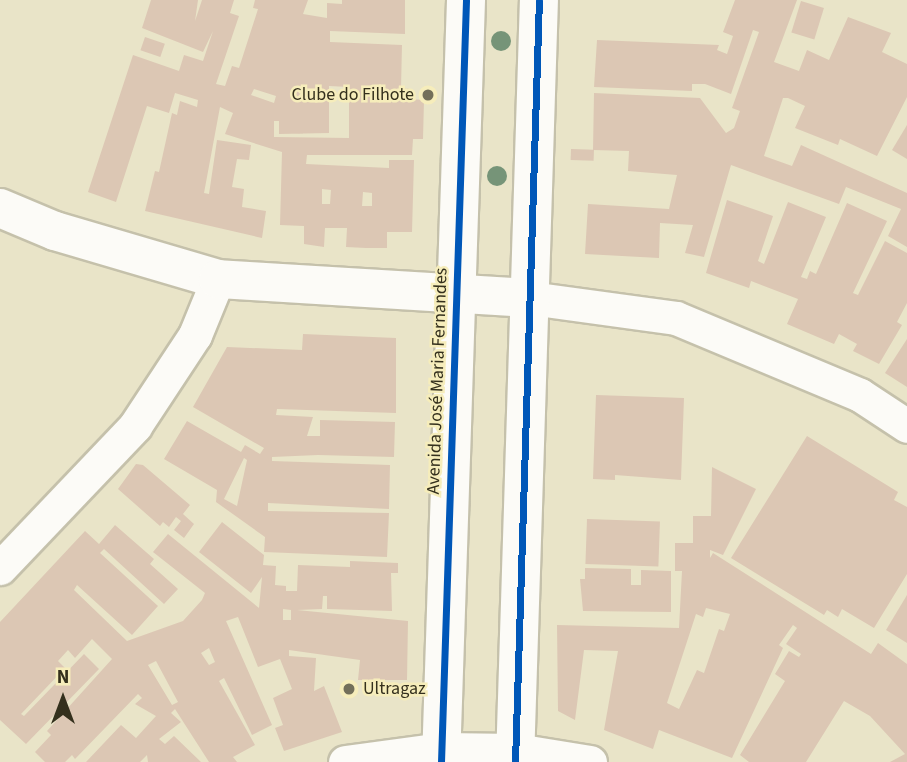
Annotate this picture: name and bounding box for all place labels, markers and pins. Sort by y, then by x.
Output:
place label: Clube do Filhote [292,84,414,106]
marker: Clube do Filhote [420,87,436,103]
place label: Ultragaz [363,678,426,700]
marker: Ultragaz [341,681,357,697]

